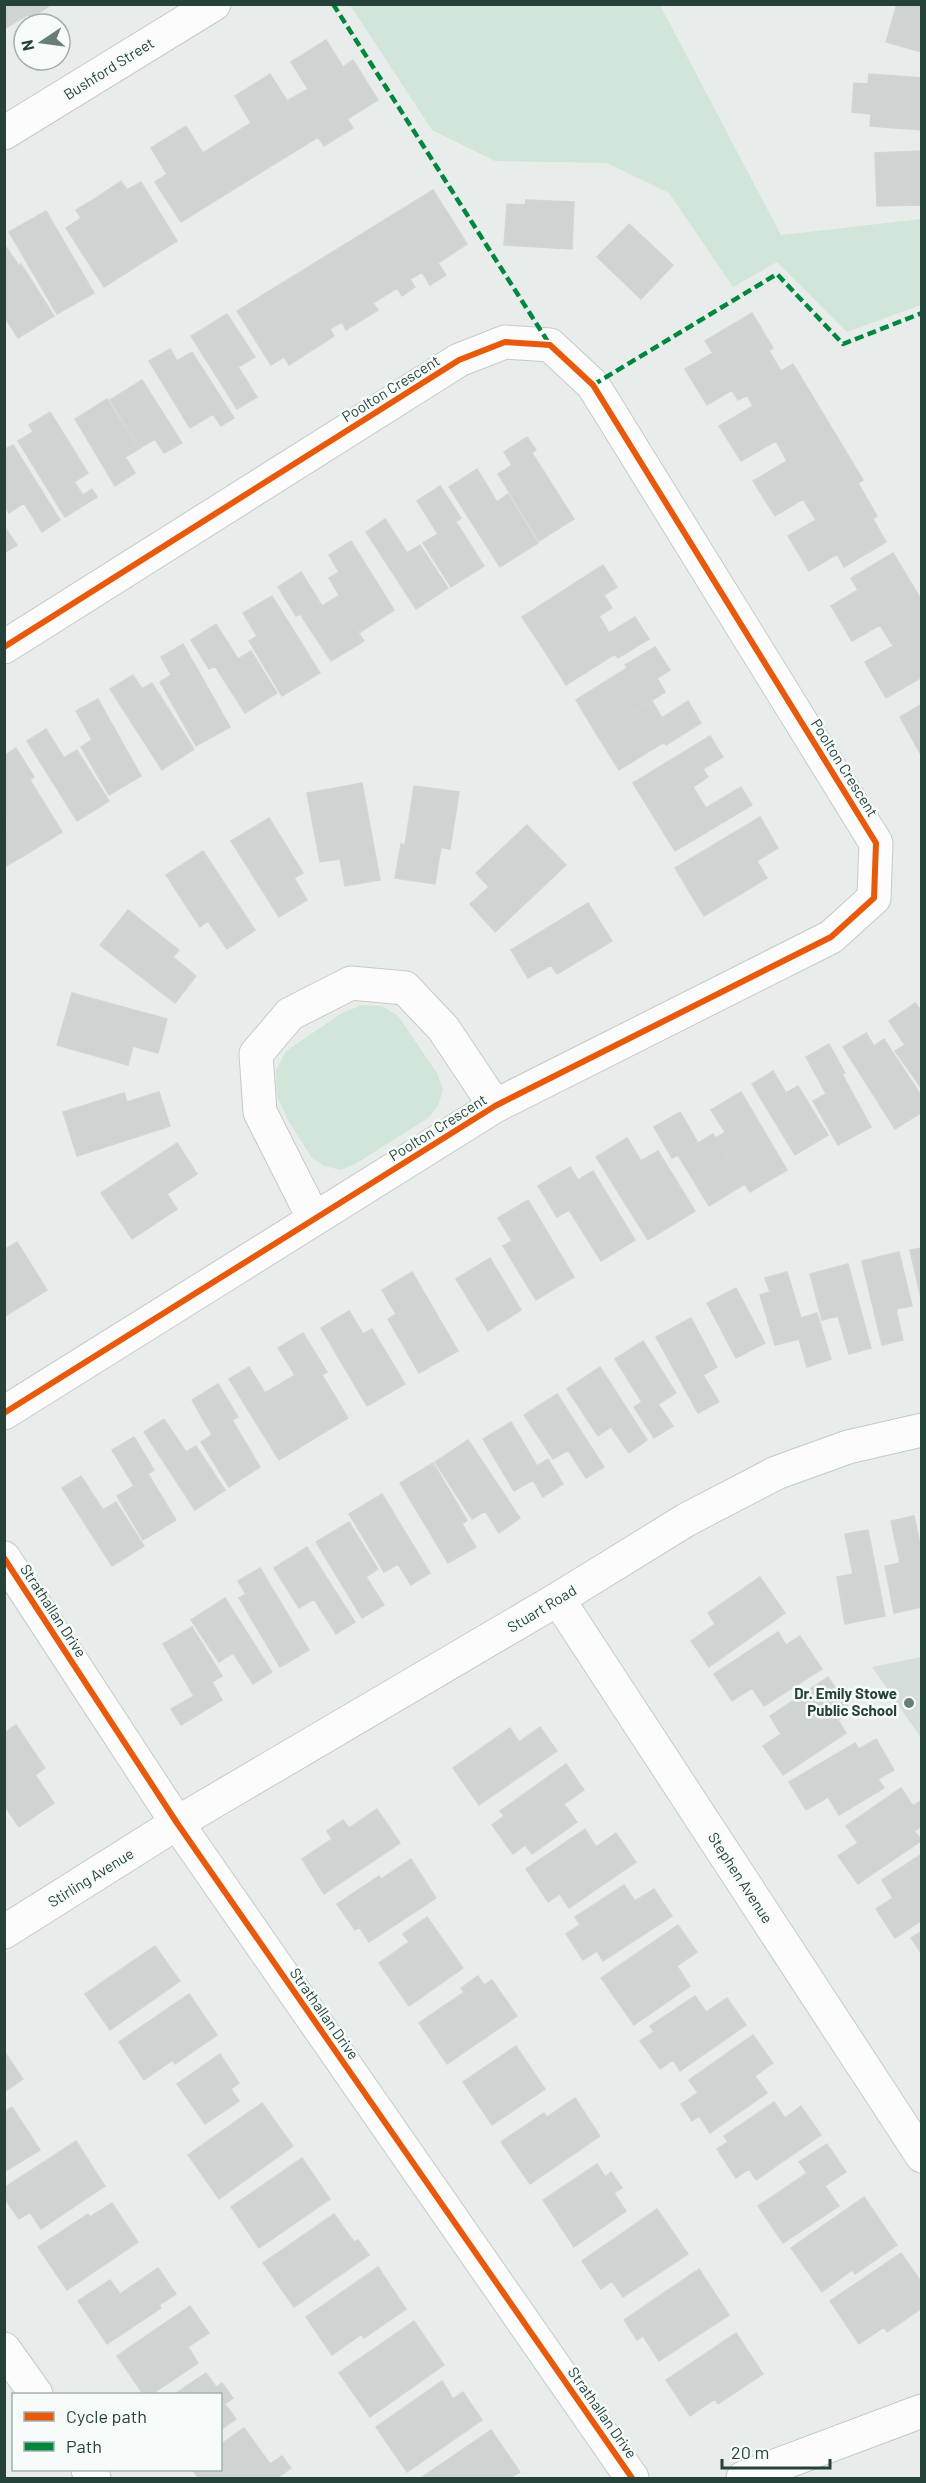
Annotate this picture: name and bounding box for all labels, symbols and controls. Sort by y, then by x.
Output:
north arrow [12,12,72,72]
street label: Bushford Street [60,33,157,103]
text: N [16,38,37,53]
street label: Poolton Crescent [338,351,443,425]
street label: Poolton Crescent [808,715,882,820]
street label: Poolton Crescent [385,1090,490,1164]
street label: Strathallan Drive [17,1560,91,1660]
street label: Stuart Road [504,1581,579,1636]
place label: Dr. Emily Stowe Public School [794,1684,897,1719]
marker: Dr. Emily Stowe Public School [902,1696,916,1710]
street label: Stephen Avenue [705,1829,777,1926]
street label: Stirling Avenue [44,1844,137,1911]
street label: Strathallan Drive [287,1964,363,2063]
street label: Strathallan Drive [565,2363,641,2462]
legend [12,2393,222,2471]
text: Cycle path [66,2405,147,2427]
scale bar [722,2432,830,2470]
text: Path [66,2435,102,2457]
text: 20 m [731,2441,769,2463]

